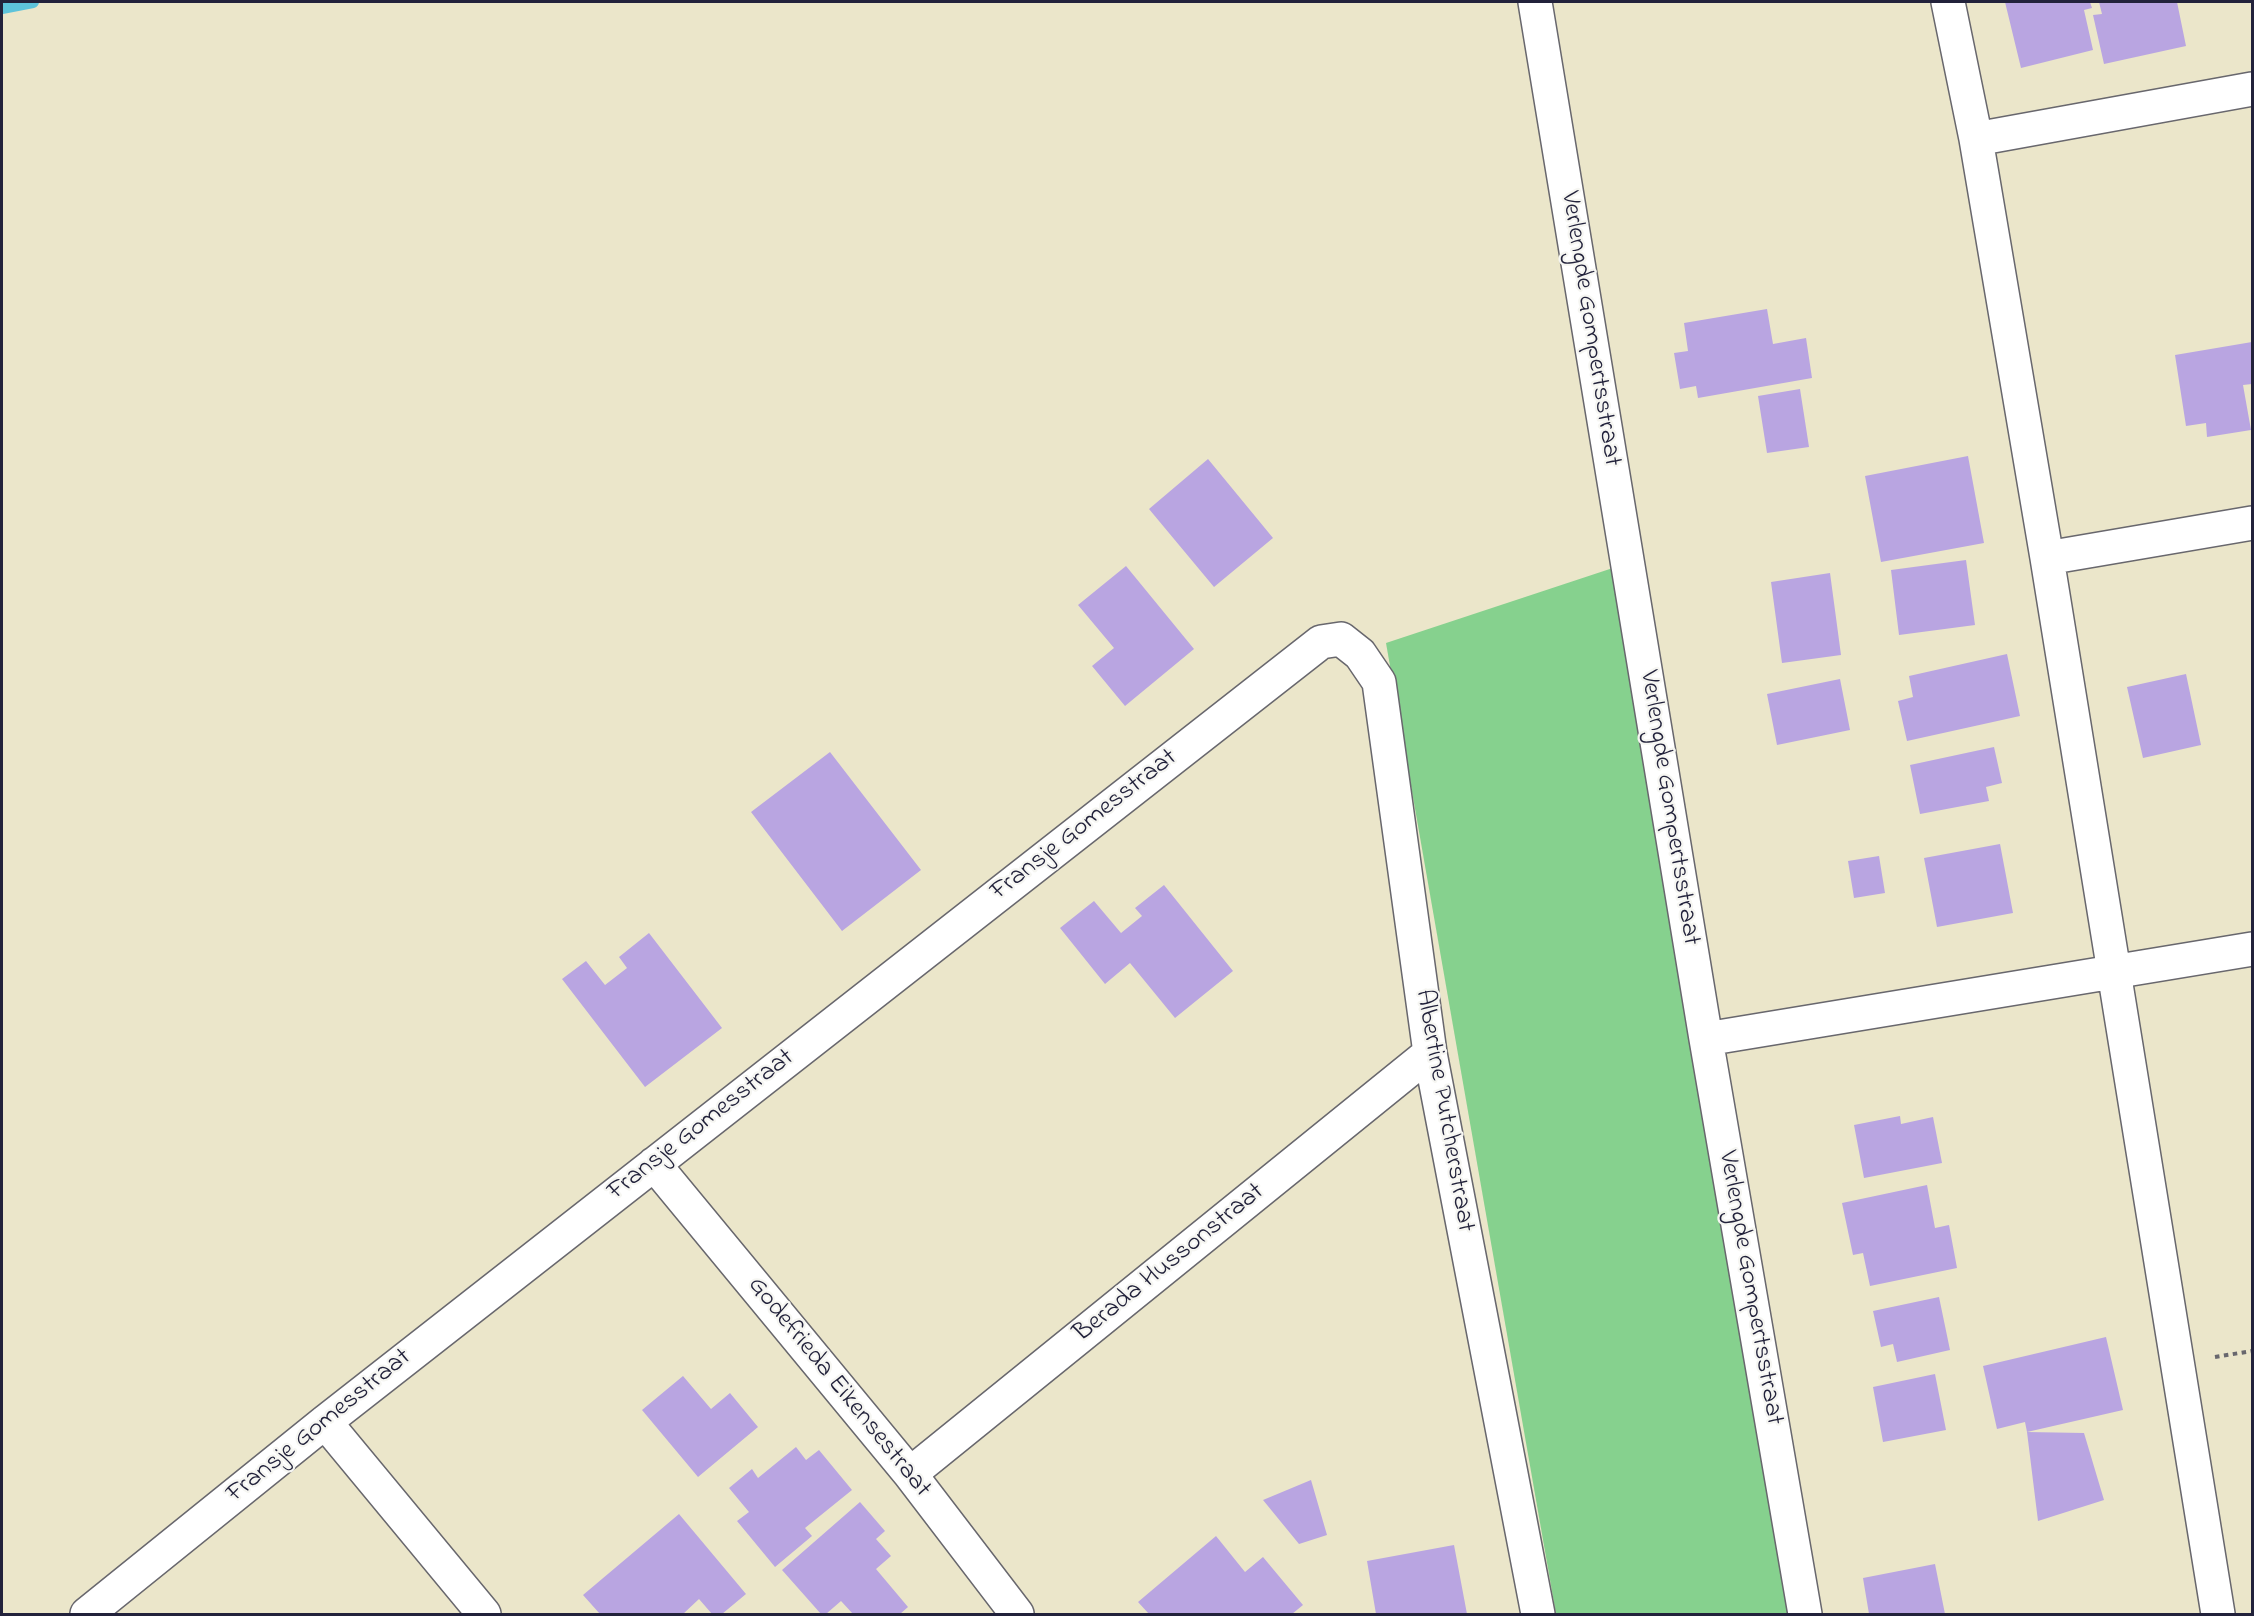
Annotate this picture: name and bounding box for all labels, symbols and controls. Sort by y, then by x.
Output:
street label: Verlengde Gompertsstraat [1552,189,1626,469]
street label: Verlengde Gompertsstraat [1631,668,1705,948]
street label: Fransje Gomesstraat [986,744,1184,908]
street label: Albertine Putcherstraat [1406,987,1480,1235]
street label: Fransje Gomesstraat [603,1044,801,1208]
street label: Verlengde Gompertsstraat [1710,1148,1788,1428]
street label: Berada Hussonstraat [1068,1178,1272,1350]
street label: Godefrieda Eikensestraat [739,1271,937,1505]
street label: Fransje Gomesstraat [222,1343,418,1511]

